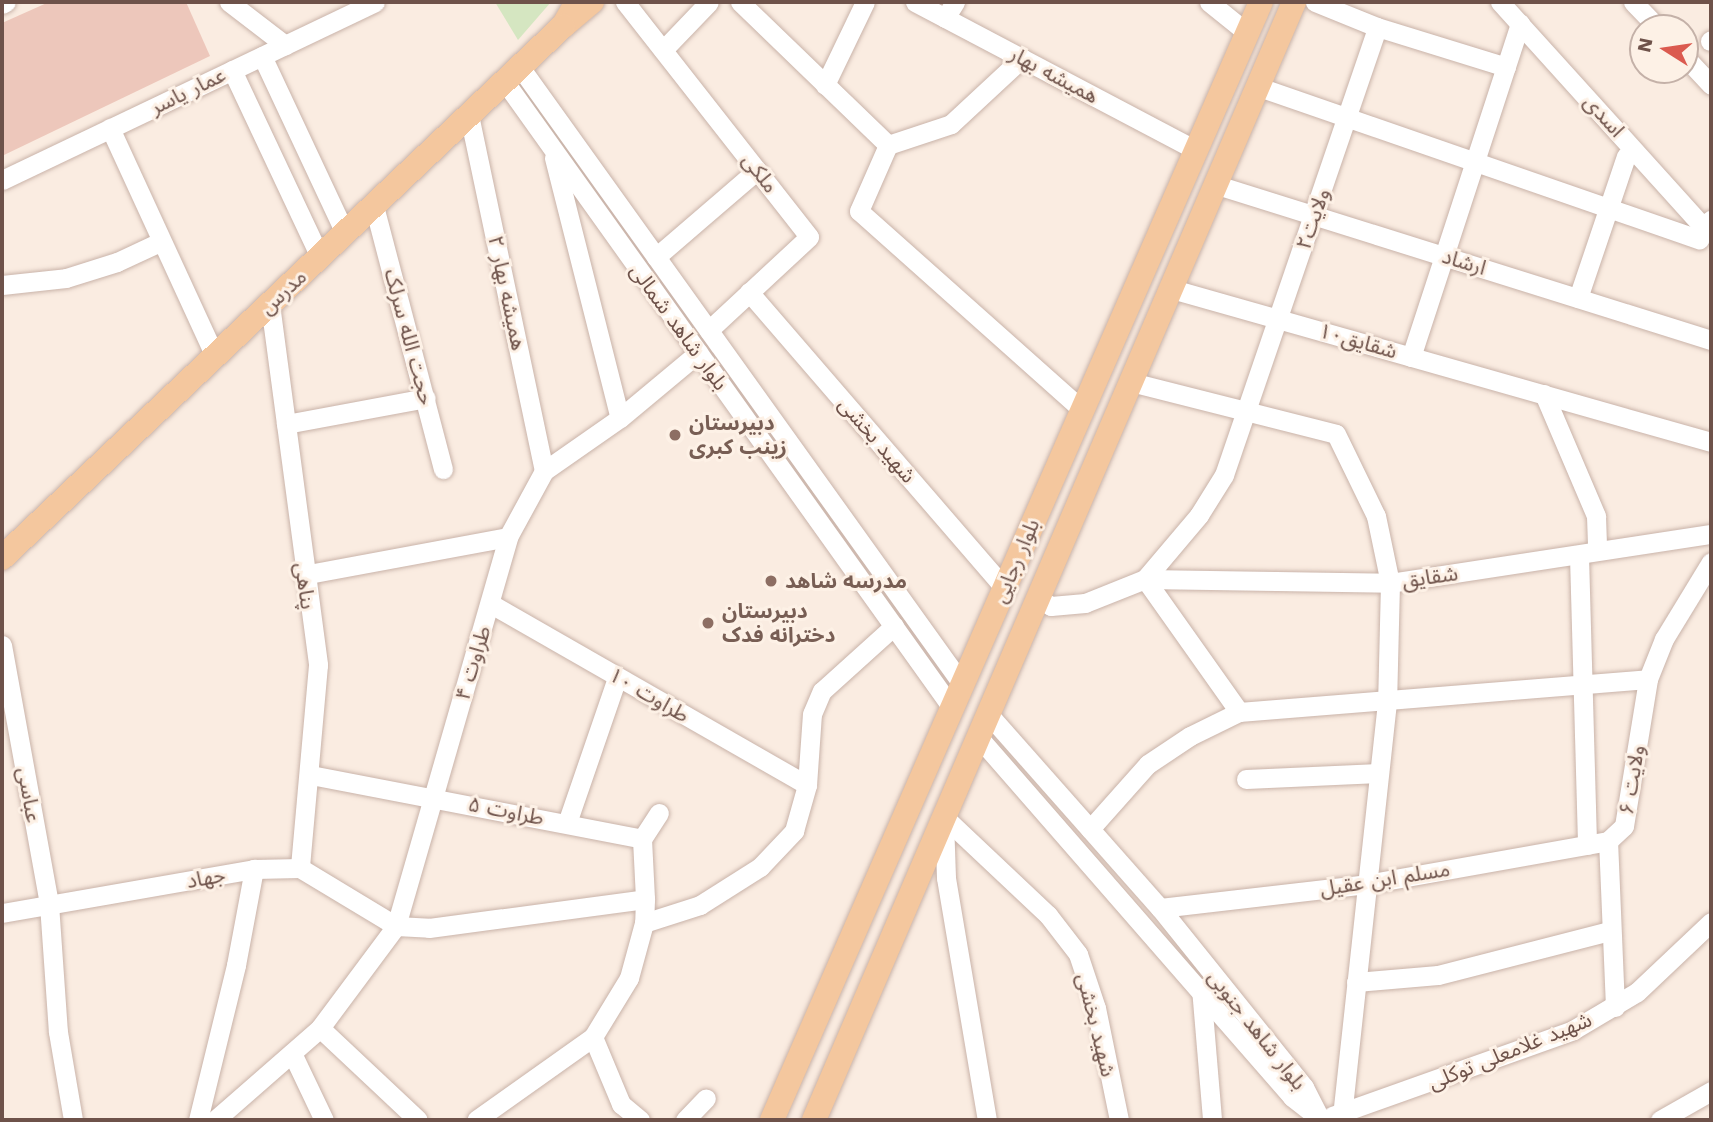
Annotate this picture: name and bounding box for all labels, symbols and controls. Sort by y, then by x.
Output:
north arrow [1629,14,1699,84]
text: N [1632,36,1658,54]
street label: همیشه بهار [1005,41,1103,109]
street label: عمار یاسر [146,62,230,120]
street label: اسدی [1578,90,1630,142]
street label: ملکی [737,148,783,198]
street label: ولایت۲ [1291,185,1335,253]
street label: همیشه بهار ۲ [483,233,531,353]
street label: ارشاد [1439,243,1489,281]
street label: بلوار شاهد شمالی [625,259,733,395]
street label: مدرس [254,264,312,320]
street label: حجت الله سرلک [379,266,439,408]
street label: شقایق۱۰ [1316,318,1400,364]
street label: شهید بخشی [833,392,921,488]
place label: دبیرستان زینب کبری [689,410,787,460]
marker: دبیرستان زینب کبری [667,427,683,443]
street label: بلوار رجایی [987,515,1045,607]
street label: پناهی [289,561,321,611]
street label: شقایق [1400,561,1460,593]
place label: مدرسه شاهد [785,568,907,594]
marker: مدرسه شاهد [763,573,779,589]
place label: دبیرستان دخترانه فدک [722,598,835,648]
marker: دبیرستان دخترانه فدک [700,615,716,631]
street label: طراوت ۴ [450,623,496,703]
street label: طراوت ۱۰ [604,662,694,728]
street label: ولایت ۶ [1614,743,1650,817]
street label: عباسی [12,765,46,825]
street label: طراوت ۵ [466,791,546,831]
street label: مسلم ابن عقیل [1318,856,1452,902]
street label: جهاد [185,862,227,894]
street label: بلوار شاهد جنوبی [1202,965,1312,1095]
street label: شهید بخشی [1071,971,1121,1079]
street label: شهید غلامعلی توکلی [1425,1007,1595,1095]

